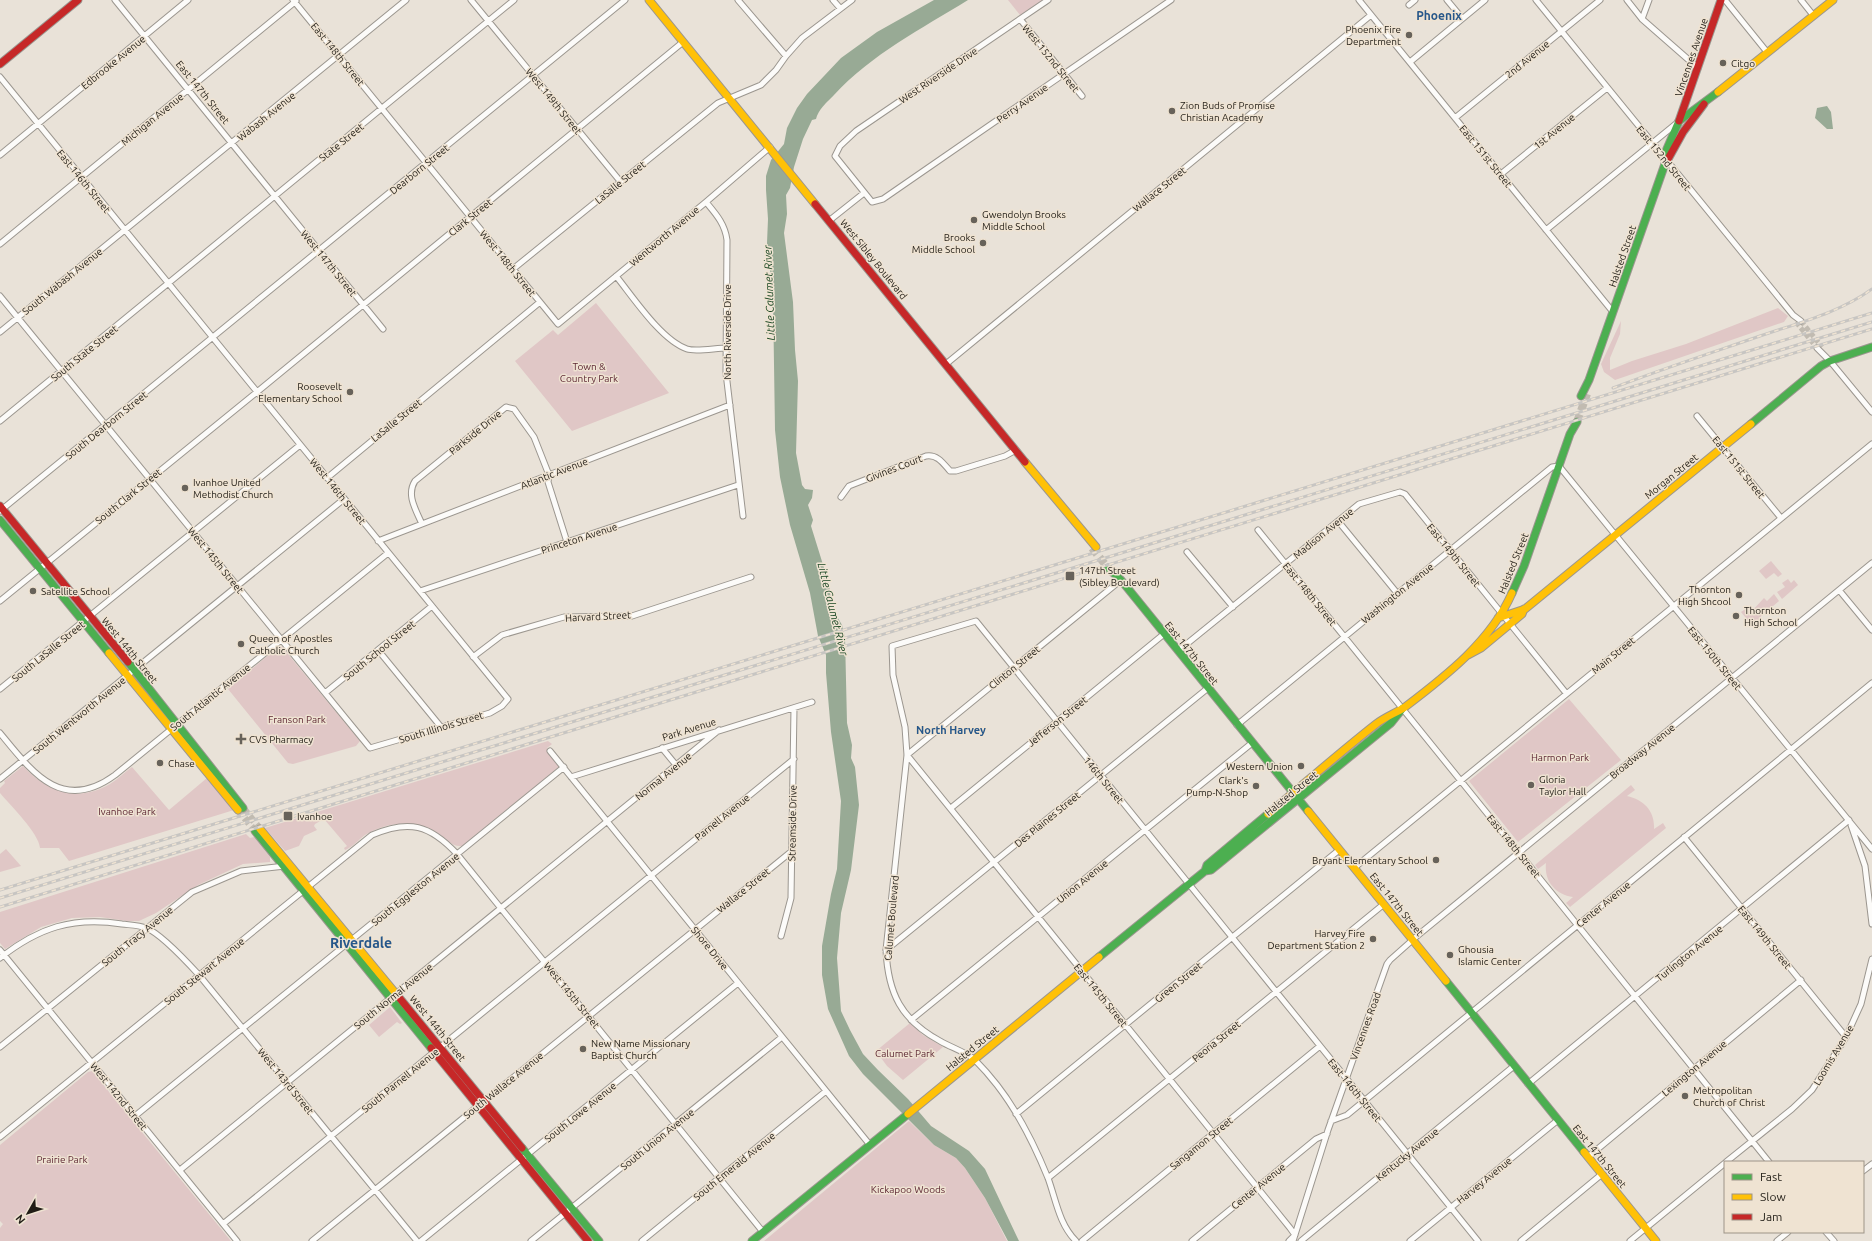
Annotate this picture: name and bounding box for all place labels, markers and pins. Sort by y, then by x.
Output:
place label: Phoenix Fire Department [1345,24,1401,47]
marker: Phoenix Fire Department [1404,30,1414,40]
marker: Citgo [1718,58,1728,68]
place label: Citgo [1731,58,1755,69]
place label: Zion Buds of Promise Christian Academy [1180,100,1275,123]
marker: Zion Buds of Promise Christian Academy [1167,106,1177,116]
place label: Gwendolyn Brooks Middle School [982,209,1066,232]
marker: Gwendolyn Brooks Middle School [969,215,979,225]
place label: Brooks Middle School [912,232,975,255]
marker: Brooks Middle School [978,238,988,248]
place label: Roosevelt Elementary School [258,381,342,404]
marker: Roosevelt Elementary School [345,387,355,397]
place label: Ivanhoe United Methodist Church [193,477,273,500]
marker: Ivanhoe United Methodist Church [180,483,190,493]
place label: 147th Street (Sibley Boulevard) [1079,565,1160,588]
marker: 147th Street (Sibley Boulevard) [1064,570,1076,582]
place label: Thornton High Shcool [1678,584,1731,607]
marker: Satellite School [28,586,38,596]
place label: Satellite School [41,586,111,597]
marker: Thornton High Shcool [1734,590,1744,600]
place label: Thornton High School [1744,605,1797,628]
marker: Thornton High School [1731,611,1741,621]
place label: Queen of Apostles Catholic Church [249,633,332,656]
marker: Queen of Apostles Catholic Church [236,639,246,649]
marker: CVS Pharmacy [236,734,246,744]
place label: CVS Pharmacy [249,734,313,745]
marker: Chase [155,758,165,768]
place label: Chase [168,758,195,769]
place label: Western Union [1226,761,1293,772]
marker: Western Union [1296,761,1306,771]
place label: Gloria Taylor Hall [1539,774,1586,797]
place label: Clark's Pump-N-Shop [1186,775,1248,798]
marker: Gloria Taylor Hall [1526,780,1536,790]
marker: Clark's Pump-N-Shop [1251,781,1261,791]
marker: Ivanhoe [282,810,294,822]
place label: Ivanhoe [297,811,332,822]
place label: Bryant Elementary School [1312,855,1428,866]
marker: Bryant Elementary School [1431,855,1441,865]
place label: Harvey Fire Department Station 2 [1267,928,1365,951]
marker: Harvey Fire Department Station 2 [1368,934,1378,944]
place label: Ghousia Islamic Center [1458,944,1521,967]
marker: Ghousia Islamic Center [1445,950,1455,960]
place label: New Name Missionary Baptist Church [591,1038,690,1061]
marker: New Name Missionary Baptist Church [578,1044,588,1054]
place label: Metropolitan Church of Christ [1693,1085,1765,1108]
marker: Metropolitan Church of Christ [1680,1091,1690,1101]

